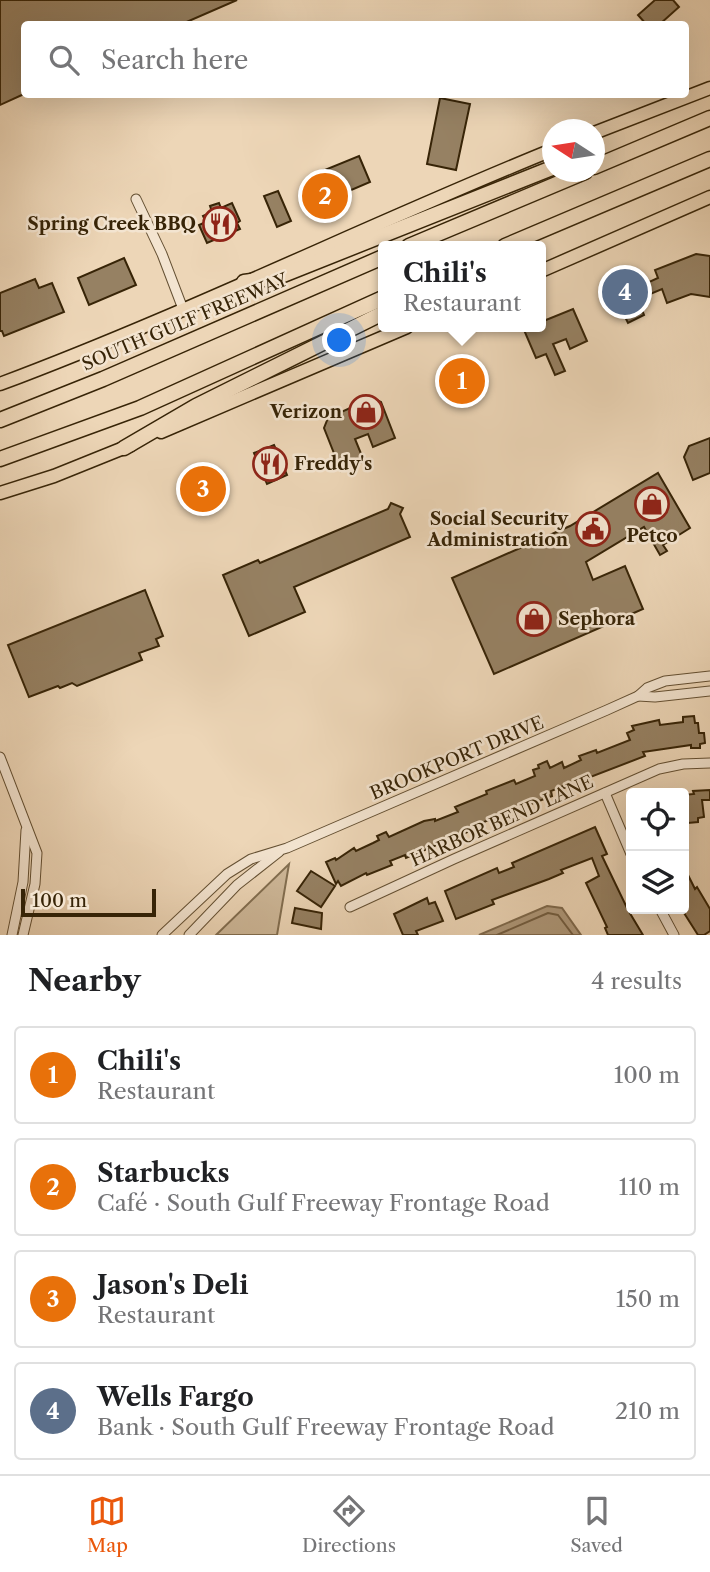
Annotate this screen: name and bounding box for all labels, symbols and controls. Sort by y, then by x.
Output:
search box [21,21,689,98]
icon: search [45,41,83,79]
text: Search here [101,44,248,76]
north arrow [542,119,605,182]
pin: 2 [302,170,348,222]
restaurant icon: Spring Creek BBQ [201,205,239,243]
place label: Spring Creek BBQ [27,213,197,235]
popup [378,241,546,332]
text: Chili's [403,257,487,289]
pin: 4 [602,266,648,318]
street label: SOUTH GULF FREEWAY [79,268,293,375]
text: Restaurant [403,289,521,317]
your location [322,323,356,357]
pin: 1 [439,355,485,407]
shop icon: Verizon [347,393,385,431]
place label: Verizon [269,401,343,423]
restaurant icon: Freddy's [251,445,289,483]
place label: Freddy's [294,453,372,475]
pin: 3 [180,463,226,515]
shop icon: Petco [633,485,671,523]
place label: Social Security Administration [426,508,569,551]
public building icon: Social Security Administration [574,510,612,548]
place label: Petco [626,525,678,547]
shop icon: Sephora [515,600,553,638]
place label: Sephora [558,608,636,630]
street label: BROOKPORT DRIVE [367,711,547,805]
street label: HARBOR BEND LANE [407,771,597,871]
map controls [626,788,689,914]
button: locate [626,788,689,851]
button: layers [626,851,689,914]
scale bar [21,886,156,918]
text: 100 m [32,889,87,912]
text: Nearby [28,962,141,999]
text: 4 results [591,967,682,995]
text: Chili's [97,1045,181,1077]
text: 1 [48,1061,58,1089]
text: 100 m [614,1061,680,1089]
text: Restaurant [97,1077,215,1105]
text: Starbucks [97,1157,230,1189]
text: 2 [46,1173,60,1201]
text: 110 m [619,1173,680,1201]
text: Café · South Gulf Freeway Frontage Road [97,1189,550,1217]
text: Jason's Deli [97,1269,249,1301]
text: 3 [47,1285,60,1313]
text: 150 m [616,1285,680,1313]
text: Restaurant [97,1301,215,1329]
text: Wells Fargo [97,1381,254,1413]
text: 4 [46,1397,60,1425]
text: 210 m [615,1397,680,1425]
text: Bank · South Gulf Freeway Frontage Road [97,1413,554,1441]
tab: Map [87,1492,128,1557]
tab: Directions [302,1492,396,1557]
tab: Saved [570,1492,623,1557]

